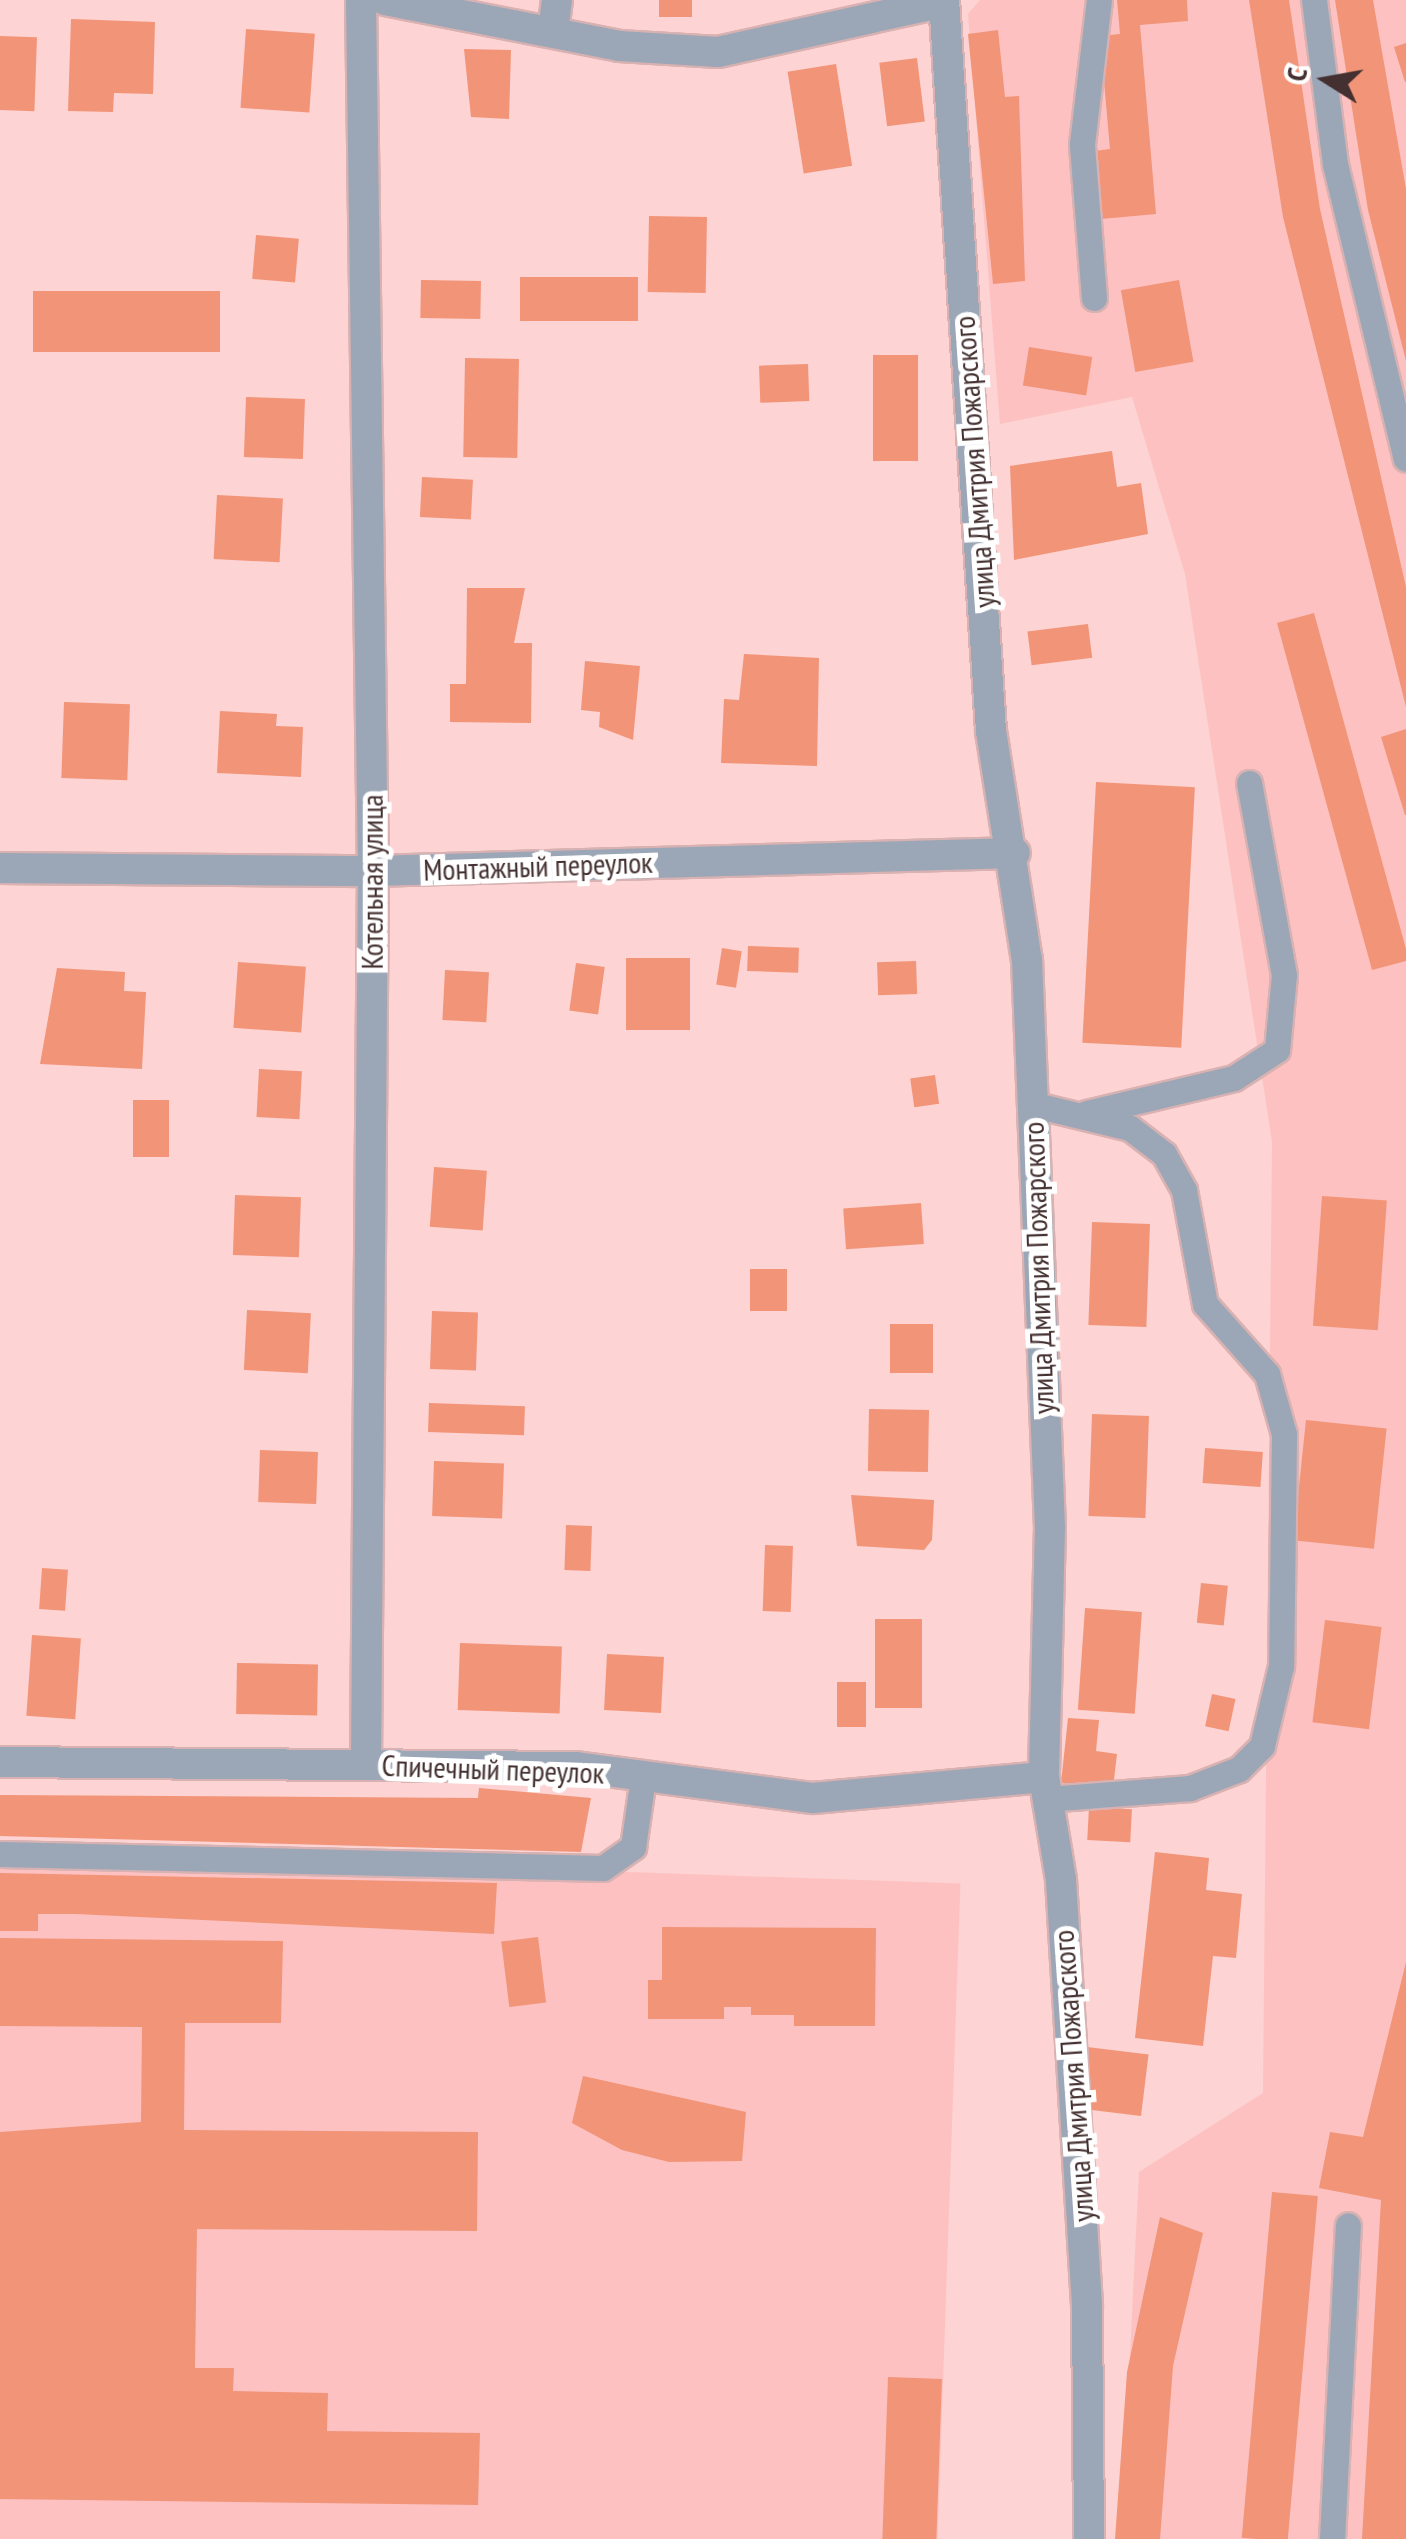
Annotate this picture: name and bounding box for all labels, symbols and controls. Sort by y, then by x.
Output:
north arrow [1276,30,1376,130]
text: С [1277,64,1315,84]
street label: улица Дмитрия Пожарского [946,315,1002,609]
street label: Котельная улица [354,794,390,970]
street label: Монтажный переулок [423,844,653,888]
street label: улица Дмитрия Пожарского [1015,1121,1061,1415]
street label: Спичечный переулок [381,1747,605,1791]
street label: улица Дмитрия Пожарского [1045,1929,1101,2223]

